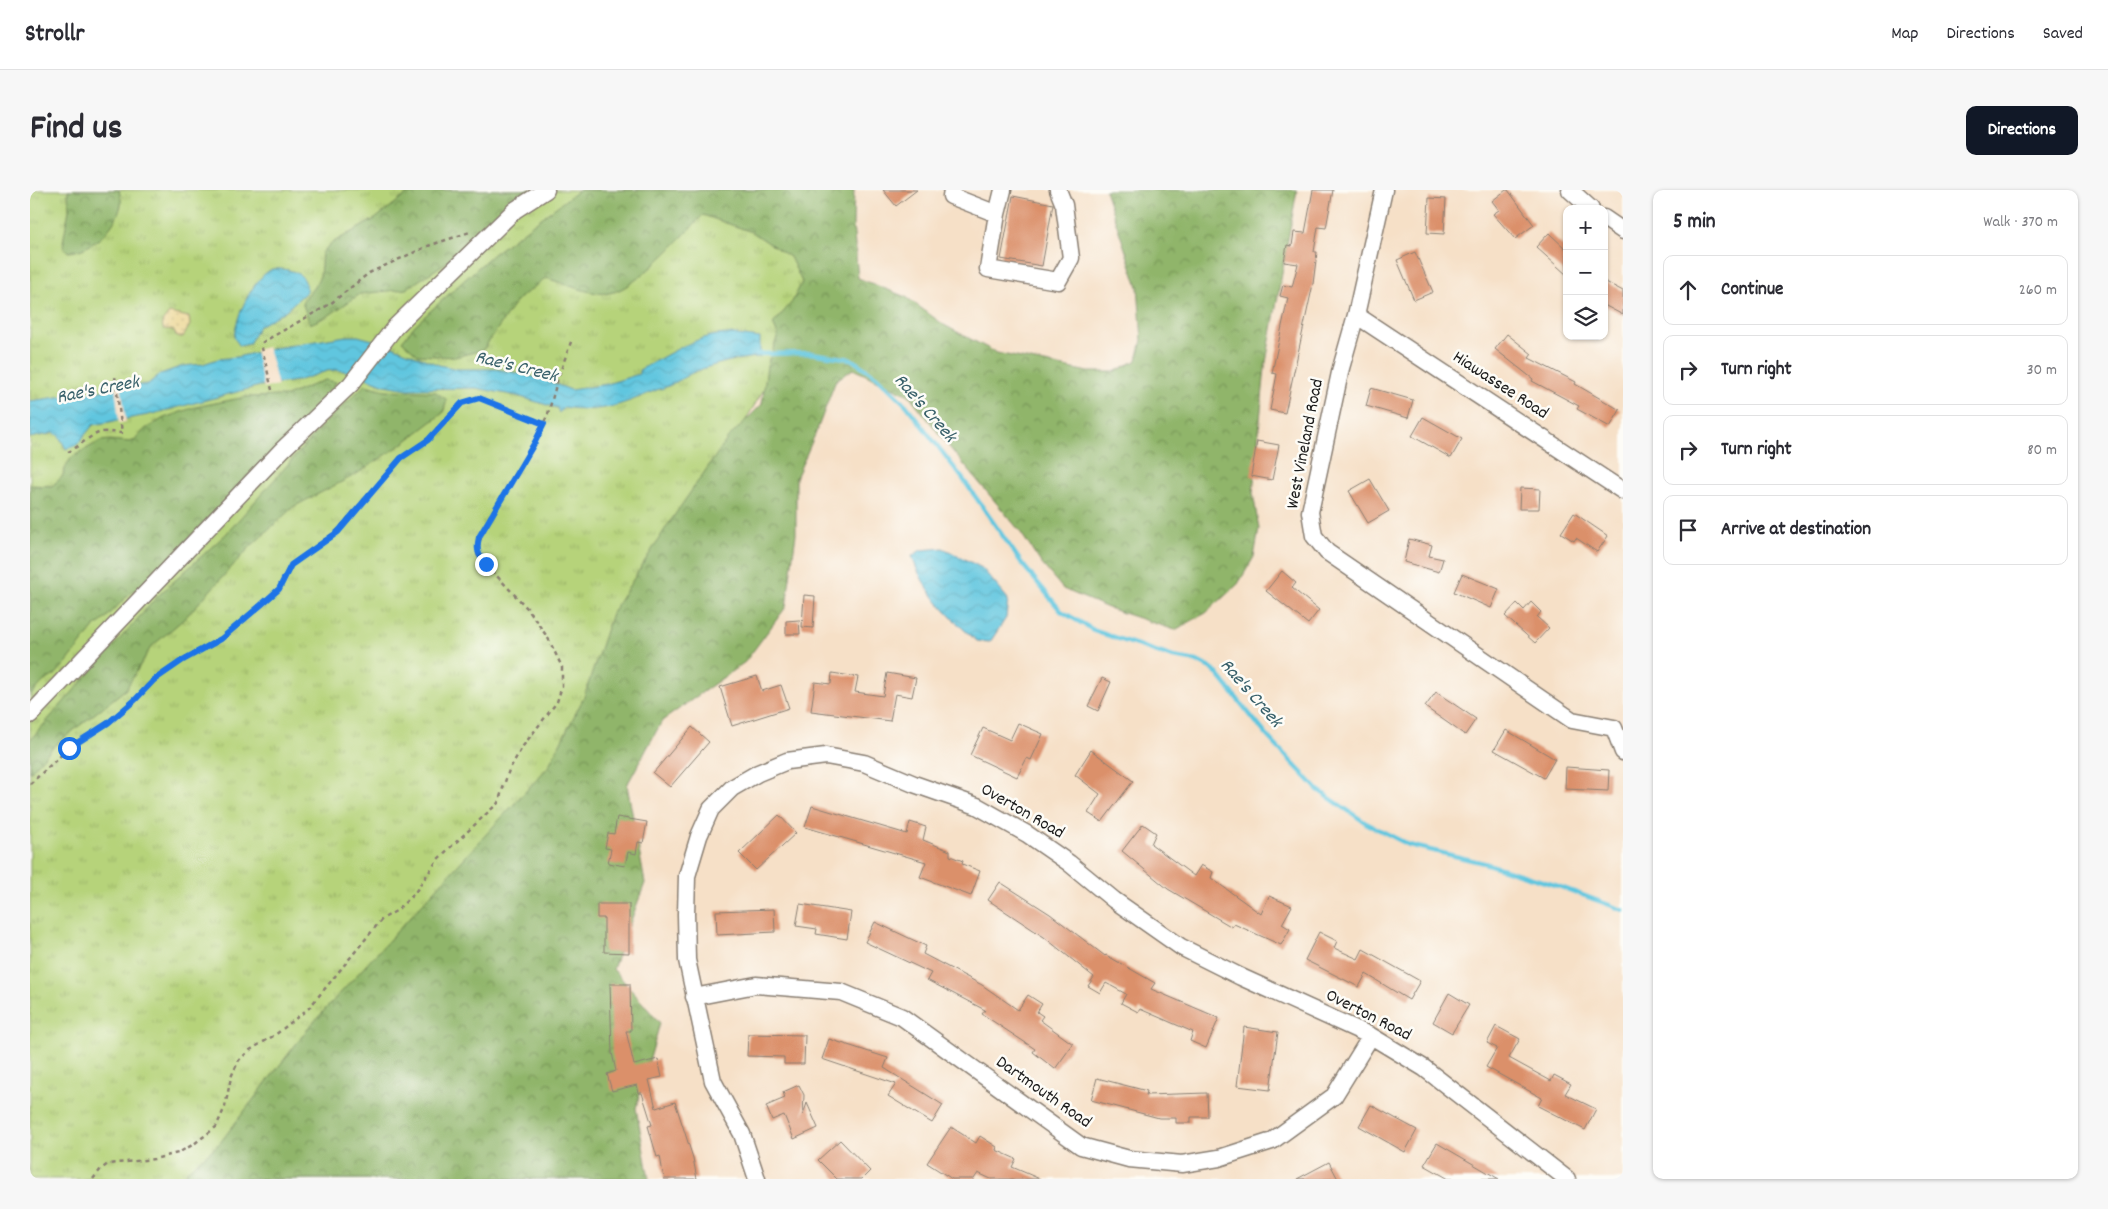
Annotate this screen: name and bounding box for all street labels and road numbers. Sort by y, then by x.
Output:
street label: Hiawassee Road [1447,346,1553,426]
street label: West Vineland Road [1281,377,1331,511]
street label: Overton Road [975,778,1069,846]
street label: Overton Road [1321,984,1415,1048]
street label: Dartmouth Road [990,1051,1096,1135]

